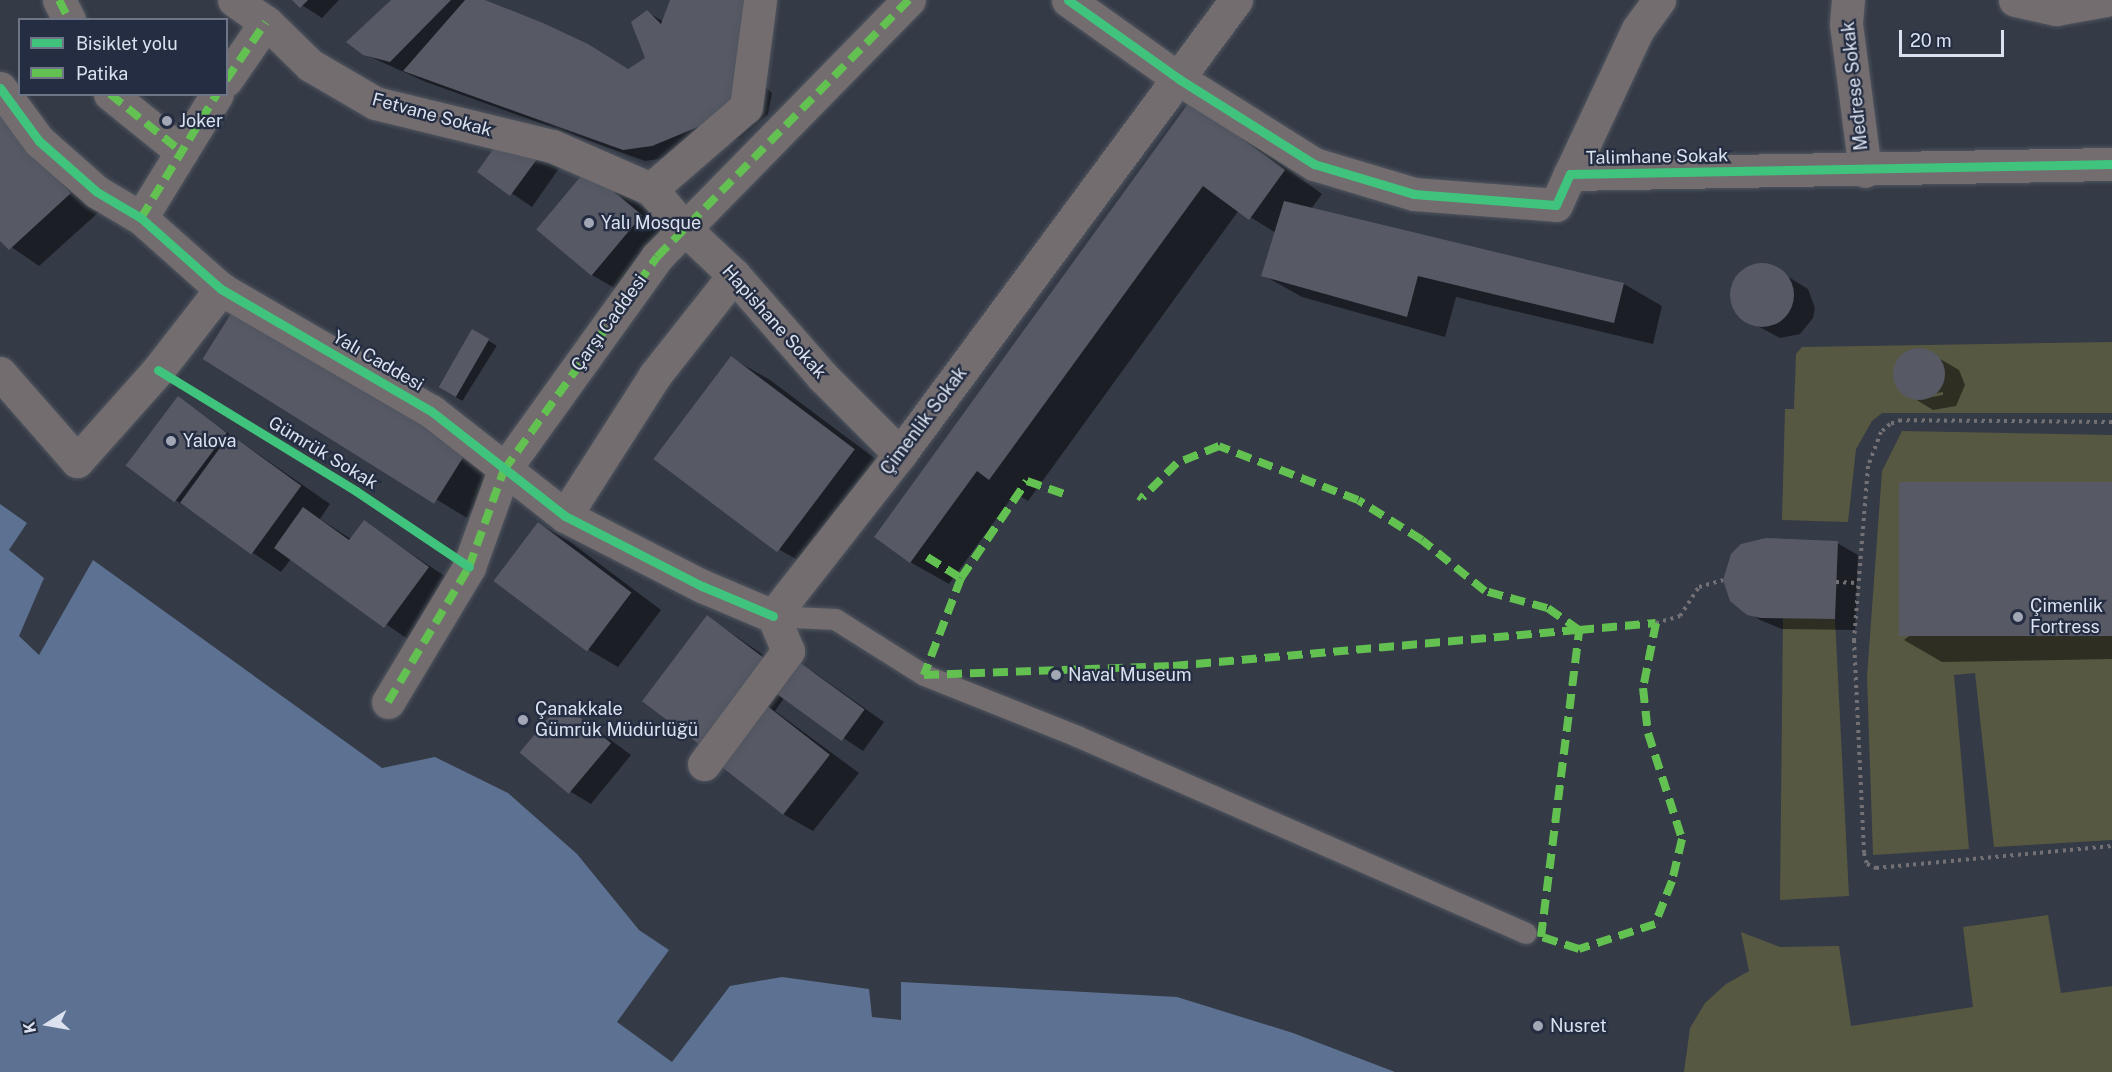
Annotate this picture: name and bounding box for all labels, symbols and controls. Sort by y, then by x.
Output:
legend [18,18,228,96]
scale bar [1902,18,2007,56]
street label: Medrese Sokak [1837,20,1873,152]
text: 20 m [1910,30,1952,51]
text: Bisiklet yolu [76,33,178,54]
text: Patika [76,63,128,84]
street label: Fetvane Sokak [370,89,494,141]
place label: Joker [179,110,223,132]
marker: Joker [160,114,174,128]
street label: Talimhane Sokak [1586,145,1728,169]
place label: Yalı Mosque [601,212,701,234]
marker: Yalı Mosque [582,216,596,230]
street label: Hapishane Sokak [717,261,831,383]
street label: Çarşı Caddesi [567,270,651,376]
street label: Yalı Caddesi [329,326,427,396]
street label: Çimenlik Sokak [876,363,972,479]
street label: Gümrük Sokak [264,412,382,494]
place label: Yalova [183,430,237,452]
marker: Yalova [164,434,178,448]
place label: Çimenlik Fortress [2030,596,2103,638]
marker: Çimenlik Fortress [2011,610,2025,624]
place label: Naval Museum [1068,664,1192,686]
marker: Naval Museum [1049,668,1063,682]
place label: Çanakkale Gümrük Müdürlüğü [535,699,698,742]
marker: Çanakkale Gümrük Müdürlüğü [516,713,530,727]
north arrow [18,994,78,1054]
place label: Nusret [1550,1015,1607,1037]
marker: Nusret [1531,1019,1545,1033]
text: K [19,1020,40,1035]

